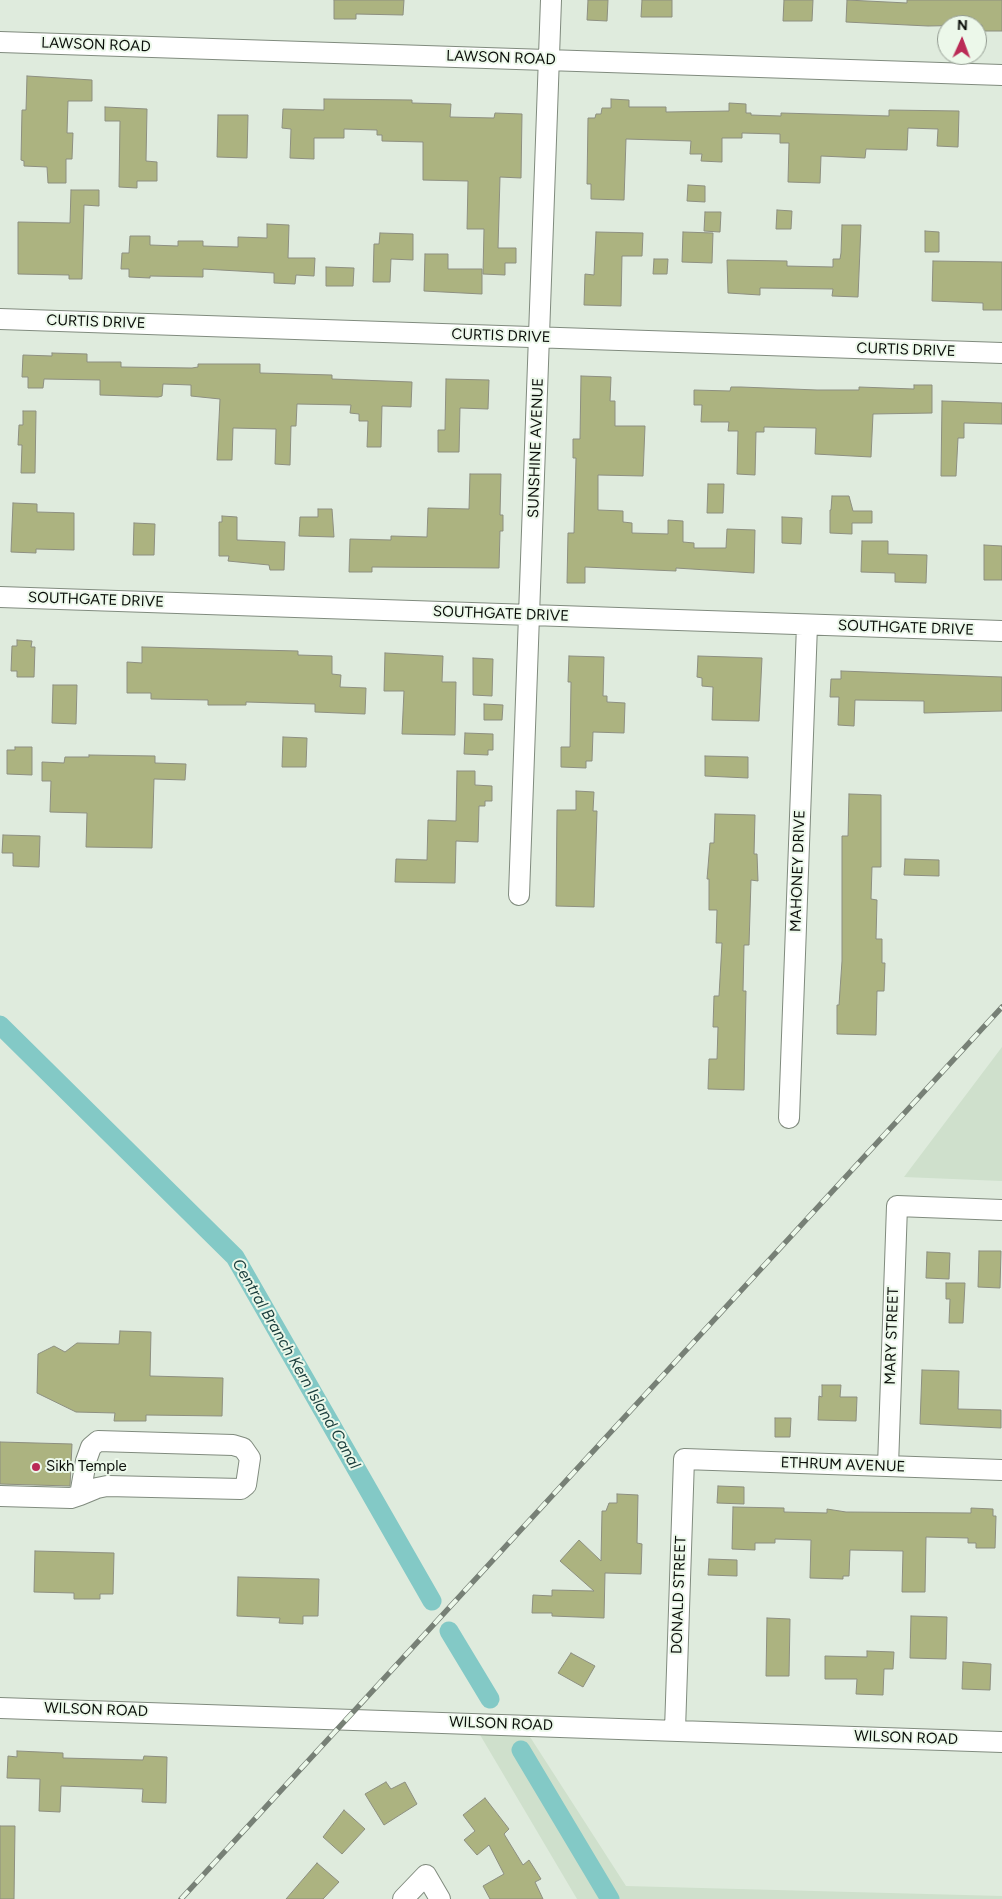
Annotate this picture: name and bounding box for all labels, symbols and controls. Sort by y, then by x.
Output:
north arrow [937,15,987,65]
text: N [957,17,968,34]
street label: LAWSON ROAD [41,34,151,56]
street label: LAWSON ROAD [446,47,556,69]
street label: CURTIS DRIVE [46,311,146,333]
street label: CURTIS DRIVE [451,325,551,347]
street label: CURTIS DRIVE [856,339,956,361]
street label: SUNSHINE AVENUE [525,378,547,518]
street label: SOUTHGATE DRIVE [28,589,164,611]
street label: SOUTHGATE DRIVE [433,603,569,625]
street label: SOUTHGATE DRIVE [838,617,974,639]
street label: MAHONEY DRIVE [787,810,809,932]
water label: Central Branch Kern Island Canal [228,1256,364,1472]
street label: MARY STREET [881,1287,903,1385]
street label: ETHRUM AVENUE [780,1454,906,1476]
place label: Sikh Temple [46,1458,127,1476]
marker: Sikh Temple [30,1461,42,1473]
street label: DONALD STREET [668,1535,690,1655]
street label: WILSON ROAD [44,1699,148,1721]
street label: WILSON ROAD [449,1713,553,1735]
street label: WILSON ROAD [854,1727,958,1749]

